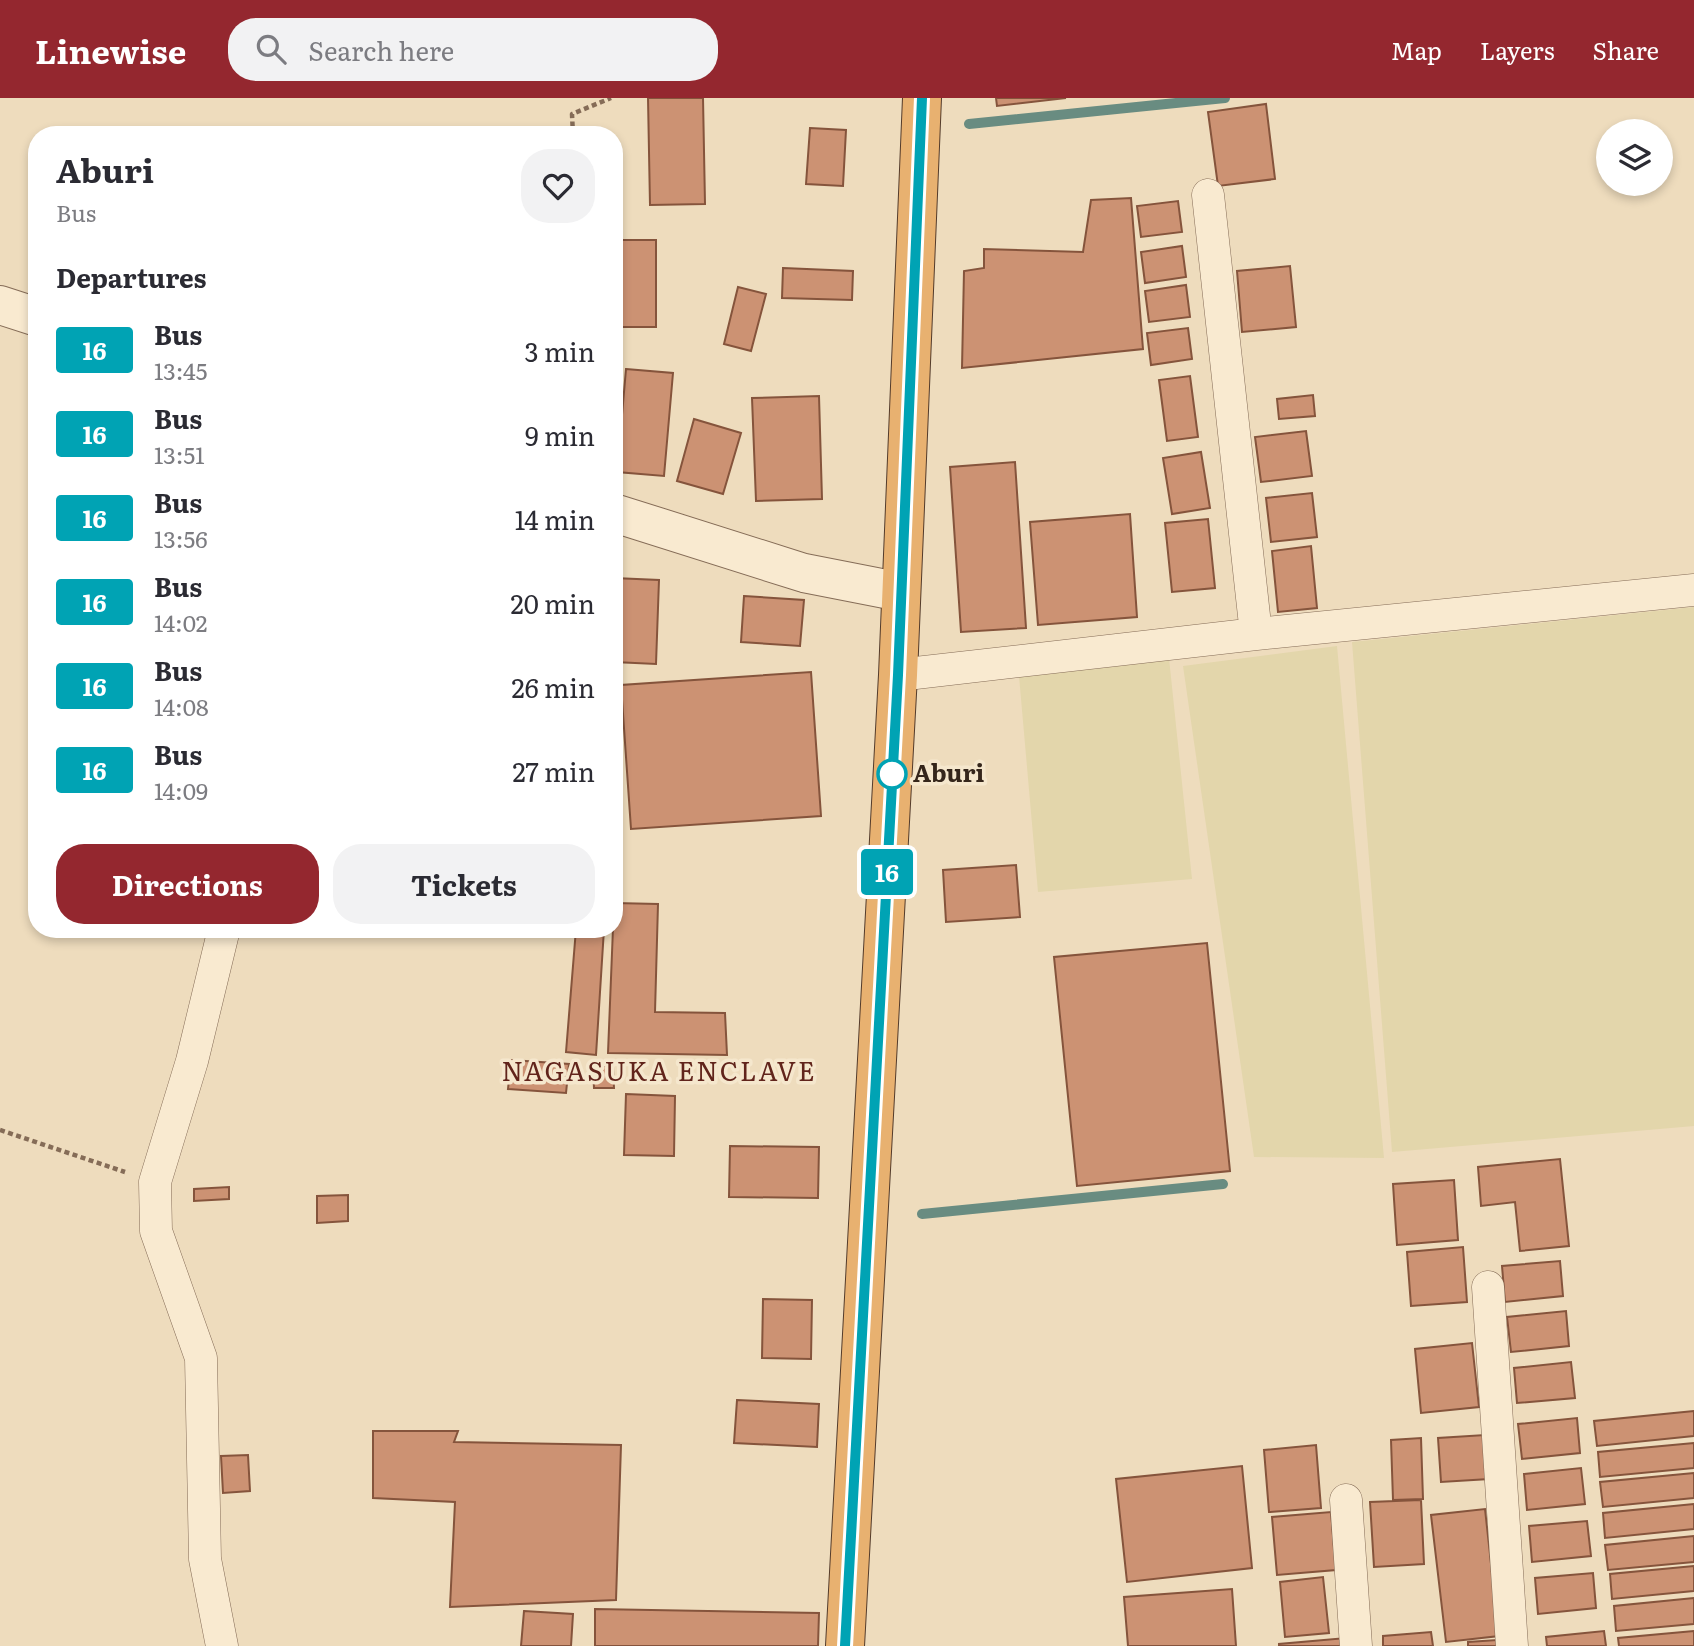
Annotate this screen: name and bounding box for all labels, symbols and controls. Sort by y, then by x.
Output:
search box [228,18,718,81]
text: Linewise [35,25,186,74]
icon: search [252,30,290,68]
text: Search here [308,30,454,69]
text: Map [1391,32,1442,67]
text: Layers [1480,32,1554,67]
text: Share [1592,32,1659,67]
map controls [1596,119,1673,196]
button: layers [1596,119,1673,196]
text: Aburi [56,144,154,193]
button: heart [521,149,595,223]
text: Bus [56,195,96,229]
text: Departures [56,257,207,296]
text: Bus [154,314,202,353]
text: 3 min [525,331,595,370]
text: 16 [83,332,106,367]
text: 13:45 [154,353,207,387]
text: Bus [154,398,202,437]
text: 9 min [525,415,595,454]
text: 16 [83,416,106,451]
text: 13:51 [154,437,205,471]
text: Bus [154,482,202,521]
text: 14 min [515,499,595,538]
text: 16 [83,500,106,535]
text: 13:56 [154,521,208,555]
text: Bus [154,566,202,605]
text: 20 min [510,583,595,622]
text: 16 [83,584,106,619]
text: 14:02 [154,605,208,639]
text: Bus [154,650,202,689]
text: 26 min [512,667,595,706]
text: 16 [83,668,106,703]
text: 14:08 [154,689,209,723]
text: Bus [154,734,202,773]
text: 27 min [513,751,595,790]
text: 16 [83,752,106,787]
place label: Aburi [913,754,984,789]
marker: Aburi [877,759,907,789]
text: 14:09 [154,773,208,807]
button: Directions [56,844,319,924]
button: Tickets [333,844,595,924]
line badge: 16 [856,849,918,895]
text: 16 [875,854,899,889]
district label: NAGASUKA ENCLAVE [502,1050,816,1089]

